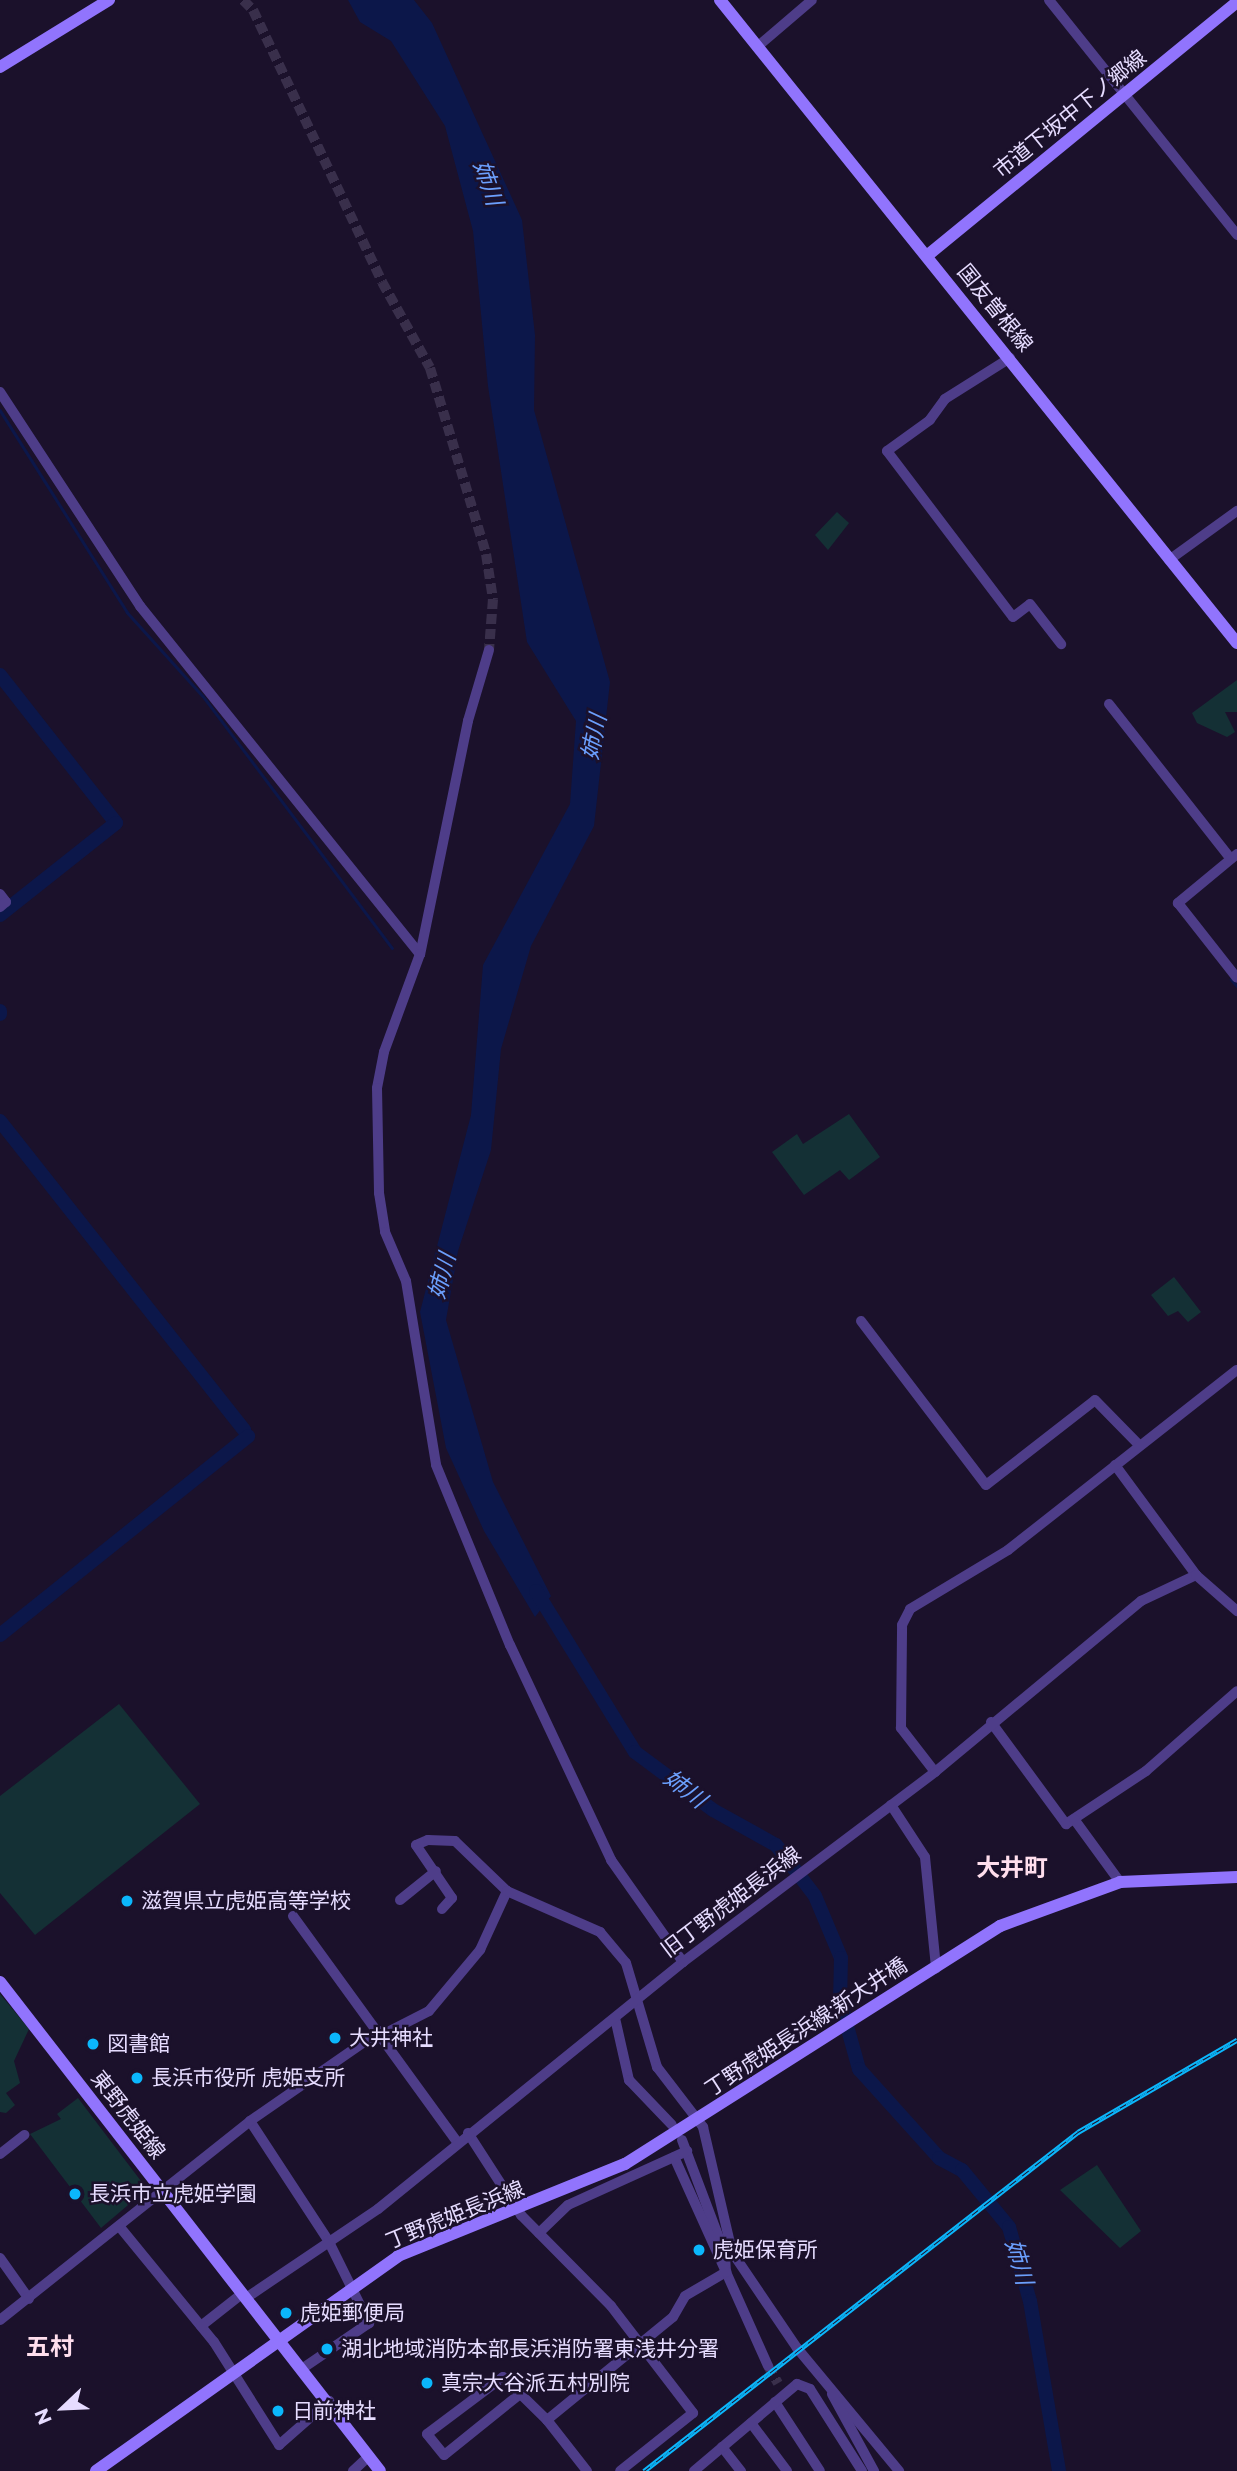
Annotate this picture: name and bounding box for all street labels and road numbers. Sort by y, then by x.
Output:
street label: 市道下坂中下ノ郷線 [989,45,1151,183]
street label: 国友曽根線 [952,259,1038,357]
street label: 旧丁野虎姫長浜線 [656,1841,806,1963]
street label: 丁野虎姫長浜線;新大井橋 [700,1952,912,2102]
street label: 東野虎姫線 [86,2066,170,2164]
street label: 丁野虎姫長浜線 [382,2176,528,2254]

